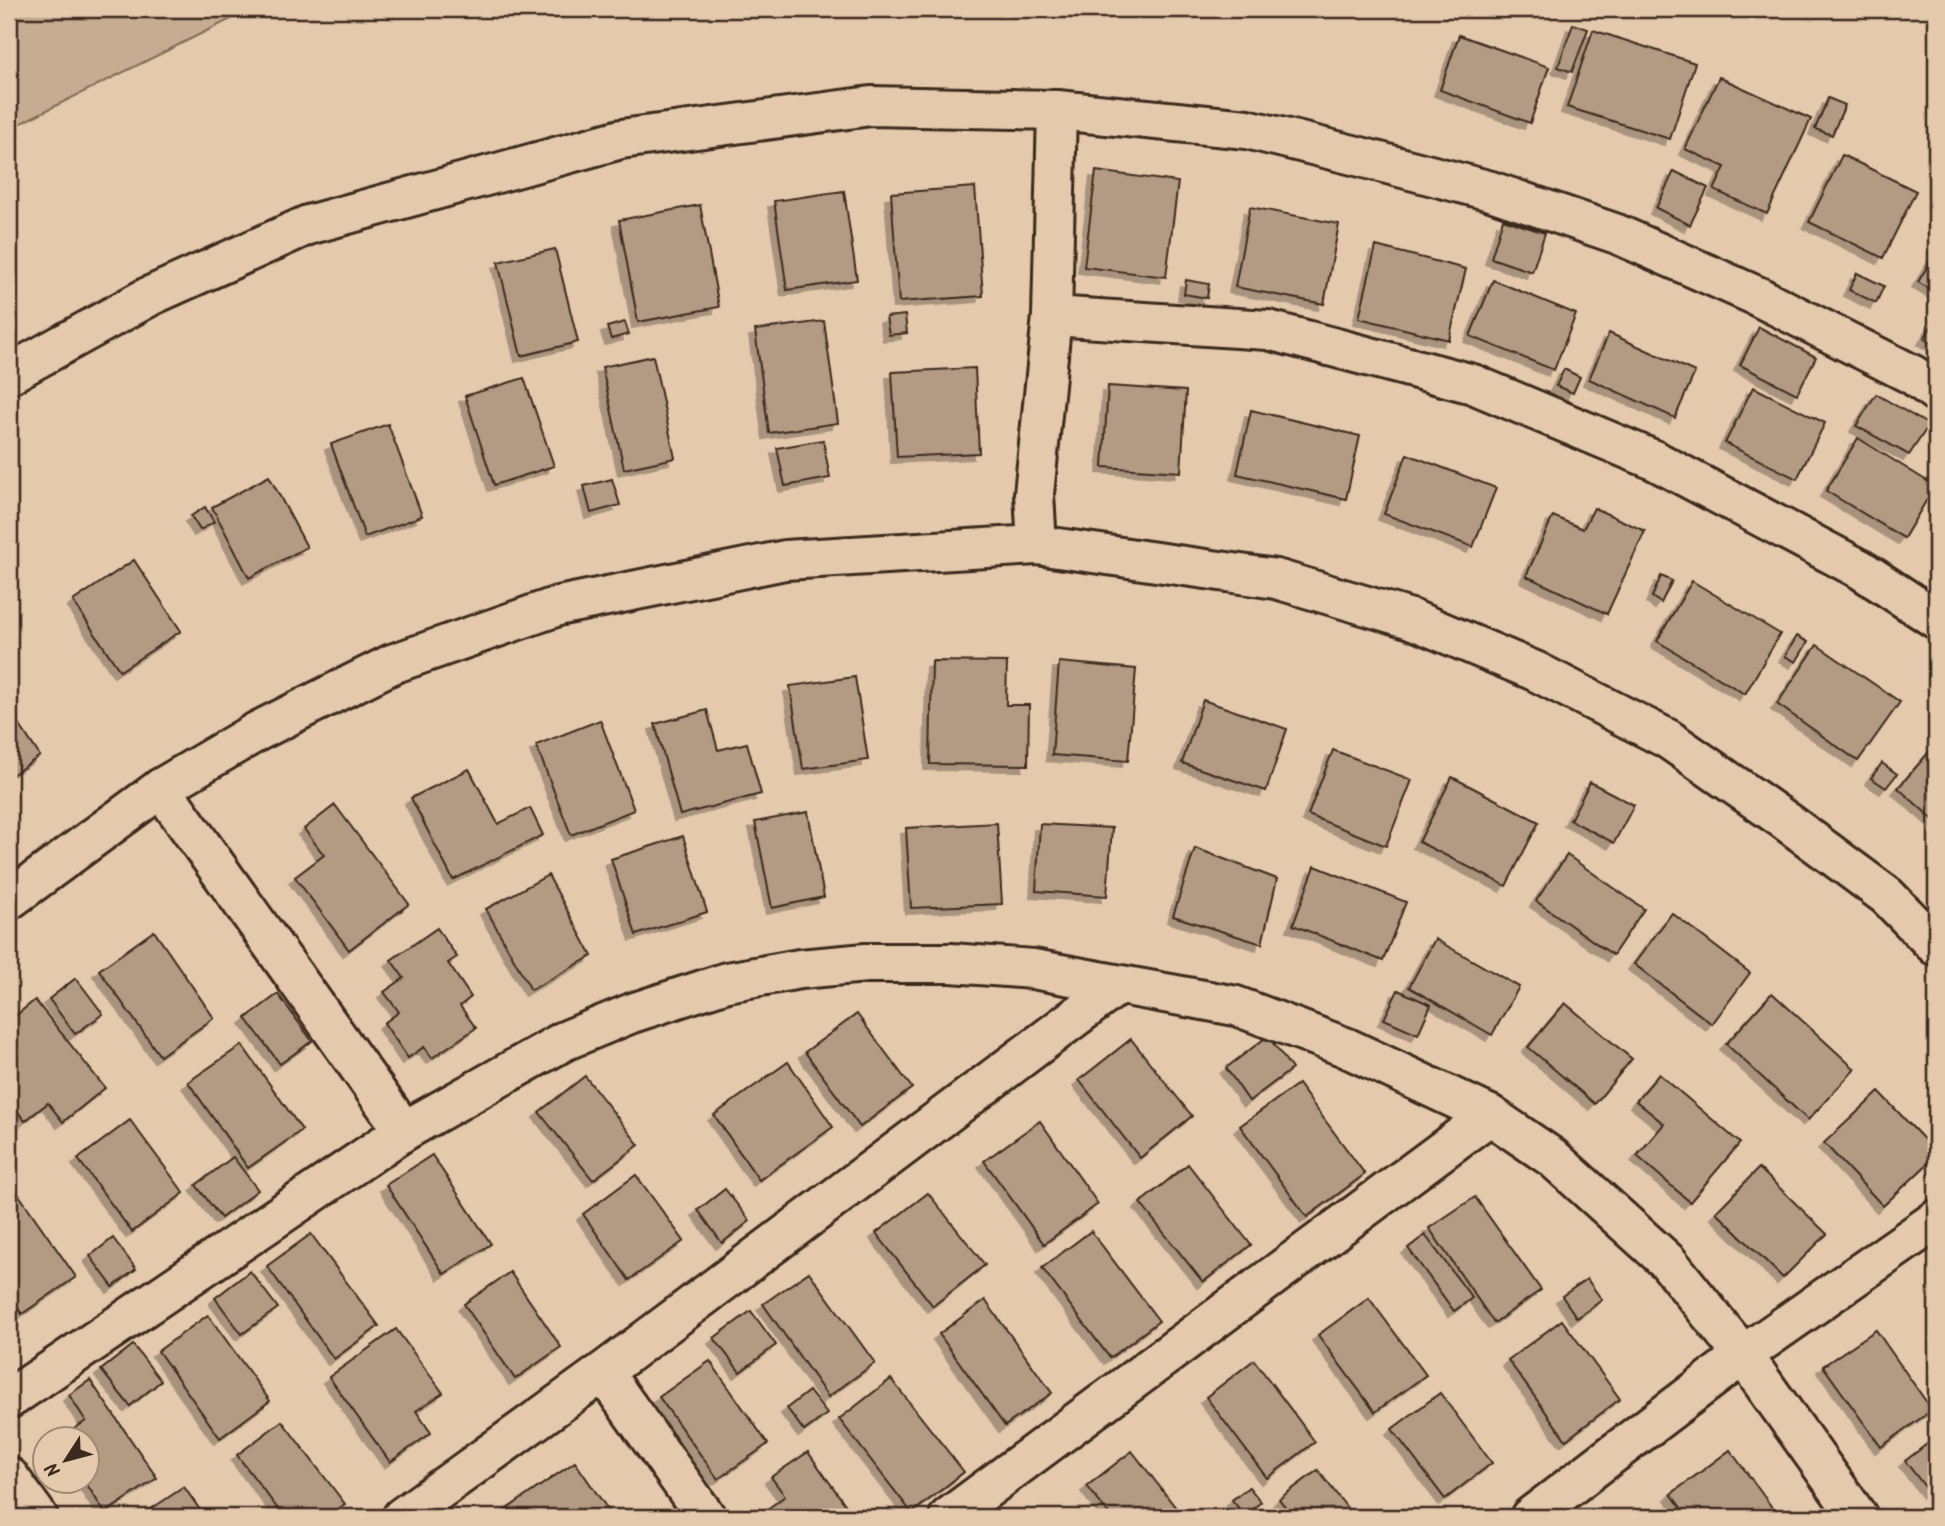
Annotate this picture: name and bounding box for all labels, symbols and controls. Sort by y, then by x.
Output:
north arrow [32,1424,102,1494]
text: N [38,1455,70,1482]

